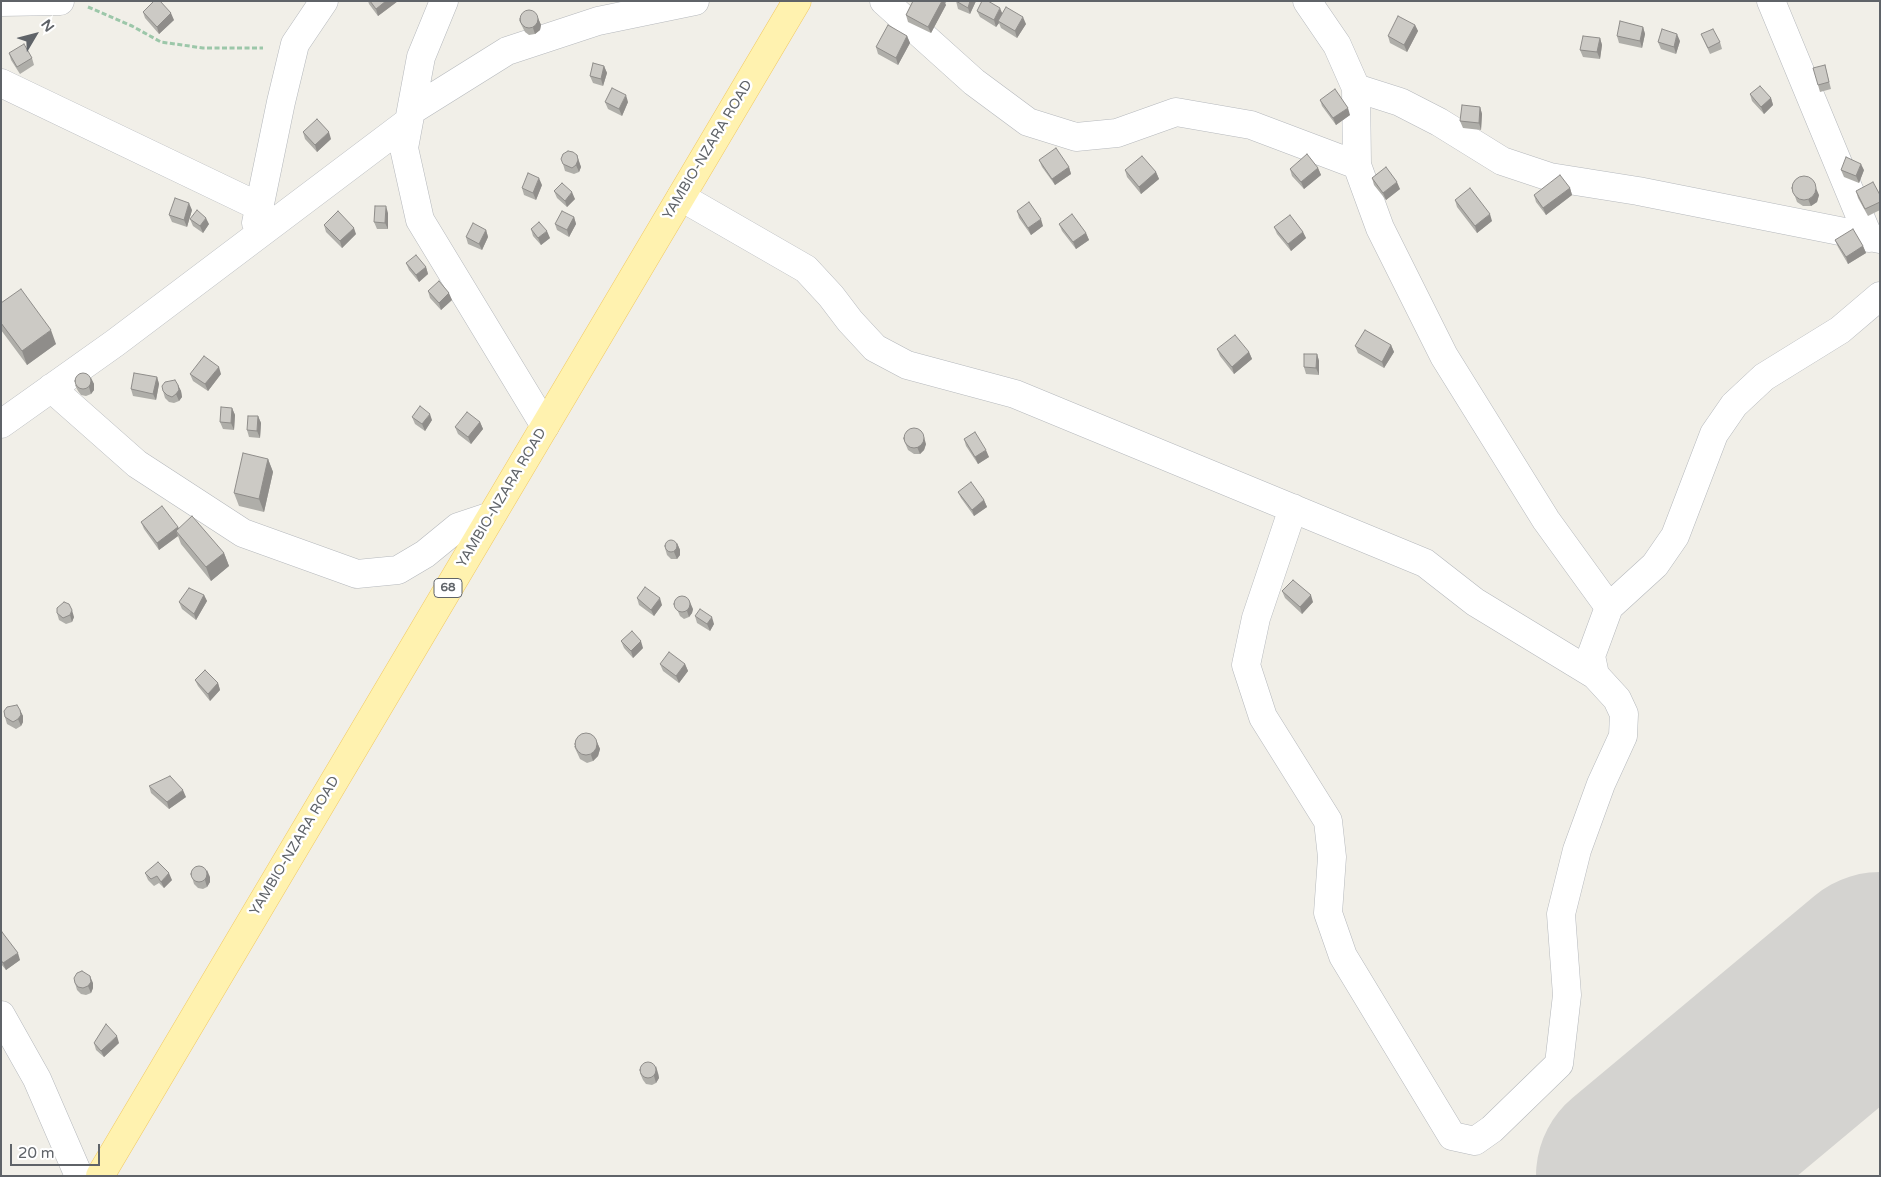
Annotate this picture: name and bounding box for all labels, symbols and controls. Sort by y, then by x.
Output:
north arrow [10,10,60,60]
text: N [37,16,58,35]
street label: YAMBIO-NZARA ROAD [660,77,756,223]
street label: YAMBIO-NZARA ROAD [454,425,550,571]
road number: 68 [434,578,462,598]
street label: YAMBIO-NZARA ROAD [247,773,343,919]
scale bar [12,1134,102,1166]
text: 20 m [18,1144,55,1162]

